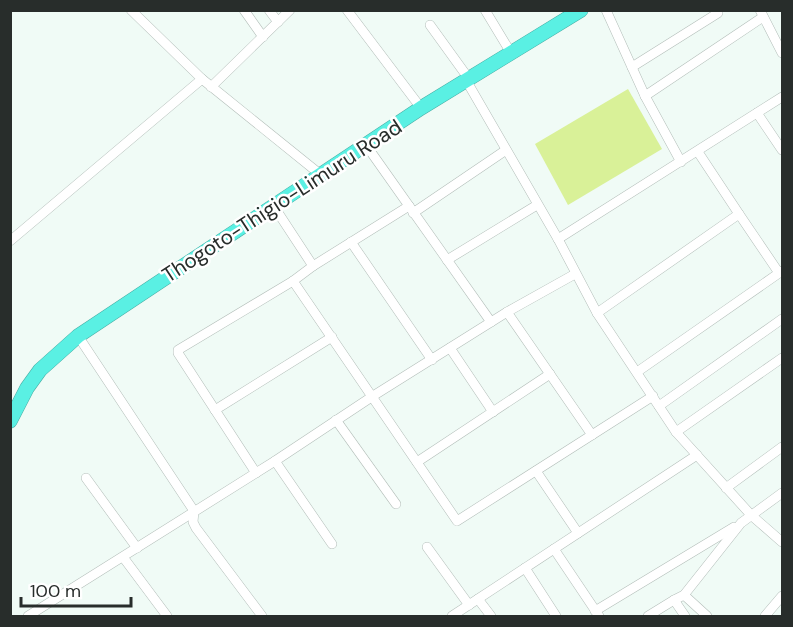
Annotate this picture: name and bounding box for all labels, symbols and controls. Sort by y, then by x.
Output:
street label: Thogoto-Thigio-Limuru Road [157,113,407,289]
scale bar [21,570,130,608]
text: 100 m [30,579,81,603]

